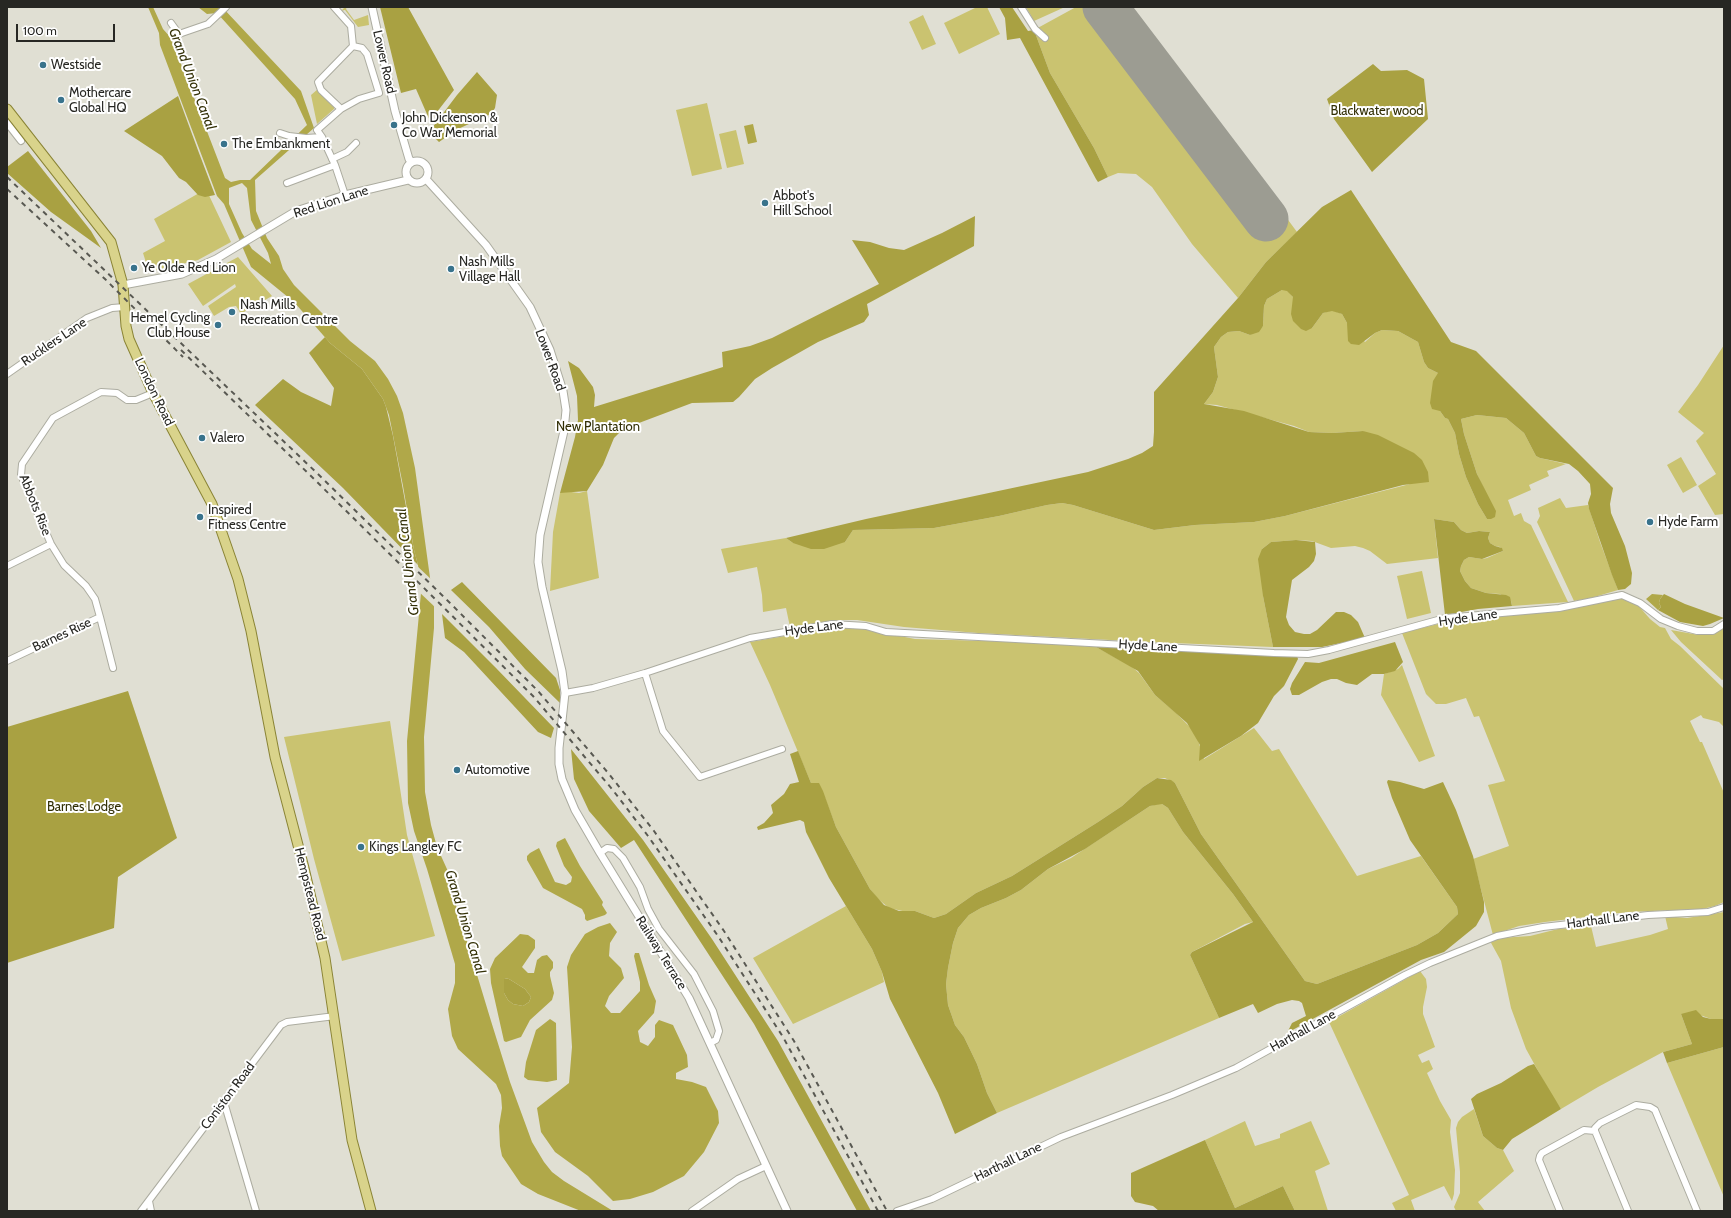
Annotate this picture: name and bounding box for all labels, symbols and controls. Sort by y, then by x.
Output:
scale bar [18,16,117,42]
text: 100 m [23,23,57,38]
water label: Grand Union Canal [165,26,219,132]
street label: Lower Road [369,29,399,95]
place label: Westside [51,57,101,73]
marker: Westside [38,60,48,70]
place label: Mothercare Global HQ [69,85,131,116]
marker: Mothercare Global HQ [56,95,66,105]
park label: Blackwater wood [1330,103,1424,119]
place label: John Dickenson & Co War Memorial [402,110,498,141]
marker: John Dickenson & Co War Memorial [389,120,399,130]
place label: The Embankment [232,136,330,152]
marker: The Embankment [219,139,229,149]
street label: Red Lion Lane [292,183,370,221]
place label: Abbot's Hill School [773,188,832,219]
marker: Abbot's Hill School [760,198,770,208]
place label: Nash Mills Village Hall [459,254,520,285]
place label: Ye Olde Red Lion [142,260,236,276]
marker: Ye Olde Red Lion [129,263,139,273]
marker: Nash Mills Village Hall [446,264,456,274]
place label: Nash Mills Recreation Centre [240,297,338,328]
marker: Nash Mills Recreation Centre [227,307,237,317]
place label: Hemel Cycling Club House [130,310,210,341]
street label: Rucklers Lane [19,315,89,369]
marker: Hemel Cycling Club House [213,320,223,330]
street label: Lower Road [532,327,568,393]
street label: London Road [131,356,177,428]
park label: New Plantation [556,419,640,435]
place label: Valero [210,430,244,446]
marker: Valero [197,433,207,443]
street label: Abbots Rise [16,472,54,538]
place label: Inspired Fitness Centre [208,502,286,533]
water label: Grand Union Canal [393,507,423,617]
marker: Inspired Fitness Centre [195,512,205,522]
place label: Hyde Farm [1658,514,1718,530]
marker: Hyde Farm [1645,517,1655,527]
street label: Hyde Lane [1438,606,1498,630]
street label: Barnes Rise [30,615,94,655]
street label: Hyde Lane [784,617,844,639]
street label: Hyde Lane [1118,637,1178,655]
place label: Automotive [465,762,530,778]
marker: Automotive [452,765,462,775]
park label: Barnes Lodge [47,799,121,815]
place label: Kings Langley FC [369,839,462,855]
marker: Kings Langley FC [356,842,366,852]
street label: Hempstead Road [291,846,329,942]
water label: Grand Union Canal [441,868,489,976]
street label: Harthall Lane [1566,908,1640,932]
street label: Railway Terrace [632,913,690,993]
street label: Harthall Lane [1267,1007,1339,1055]
street label: Coniston Road [198,1059,258,1133]
street label: Harthall Lane [972,1139,1044,1185]

